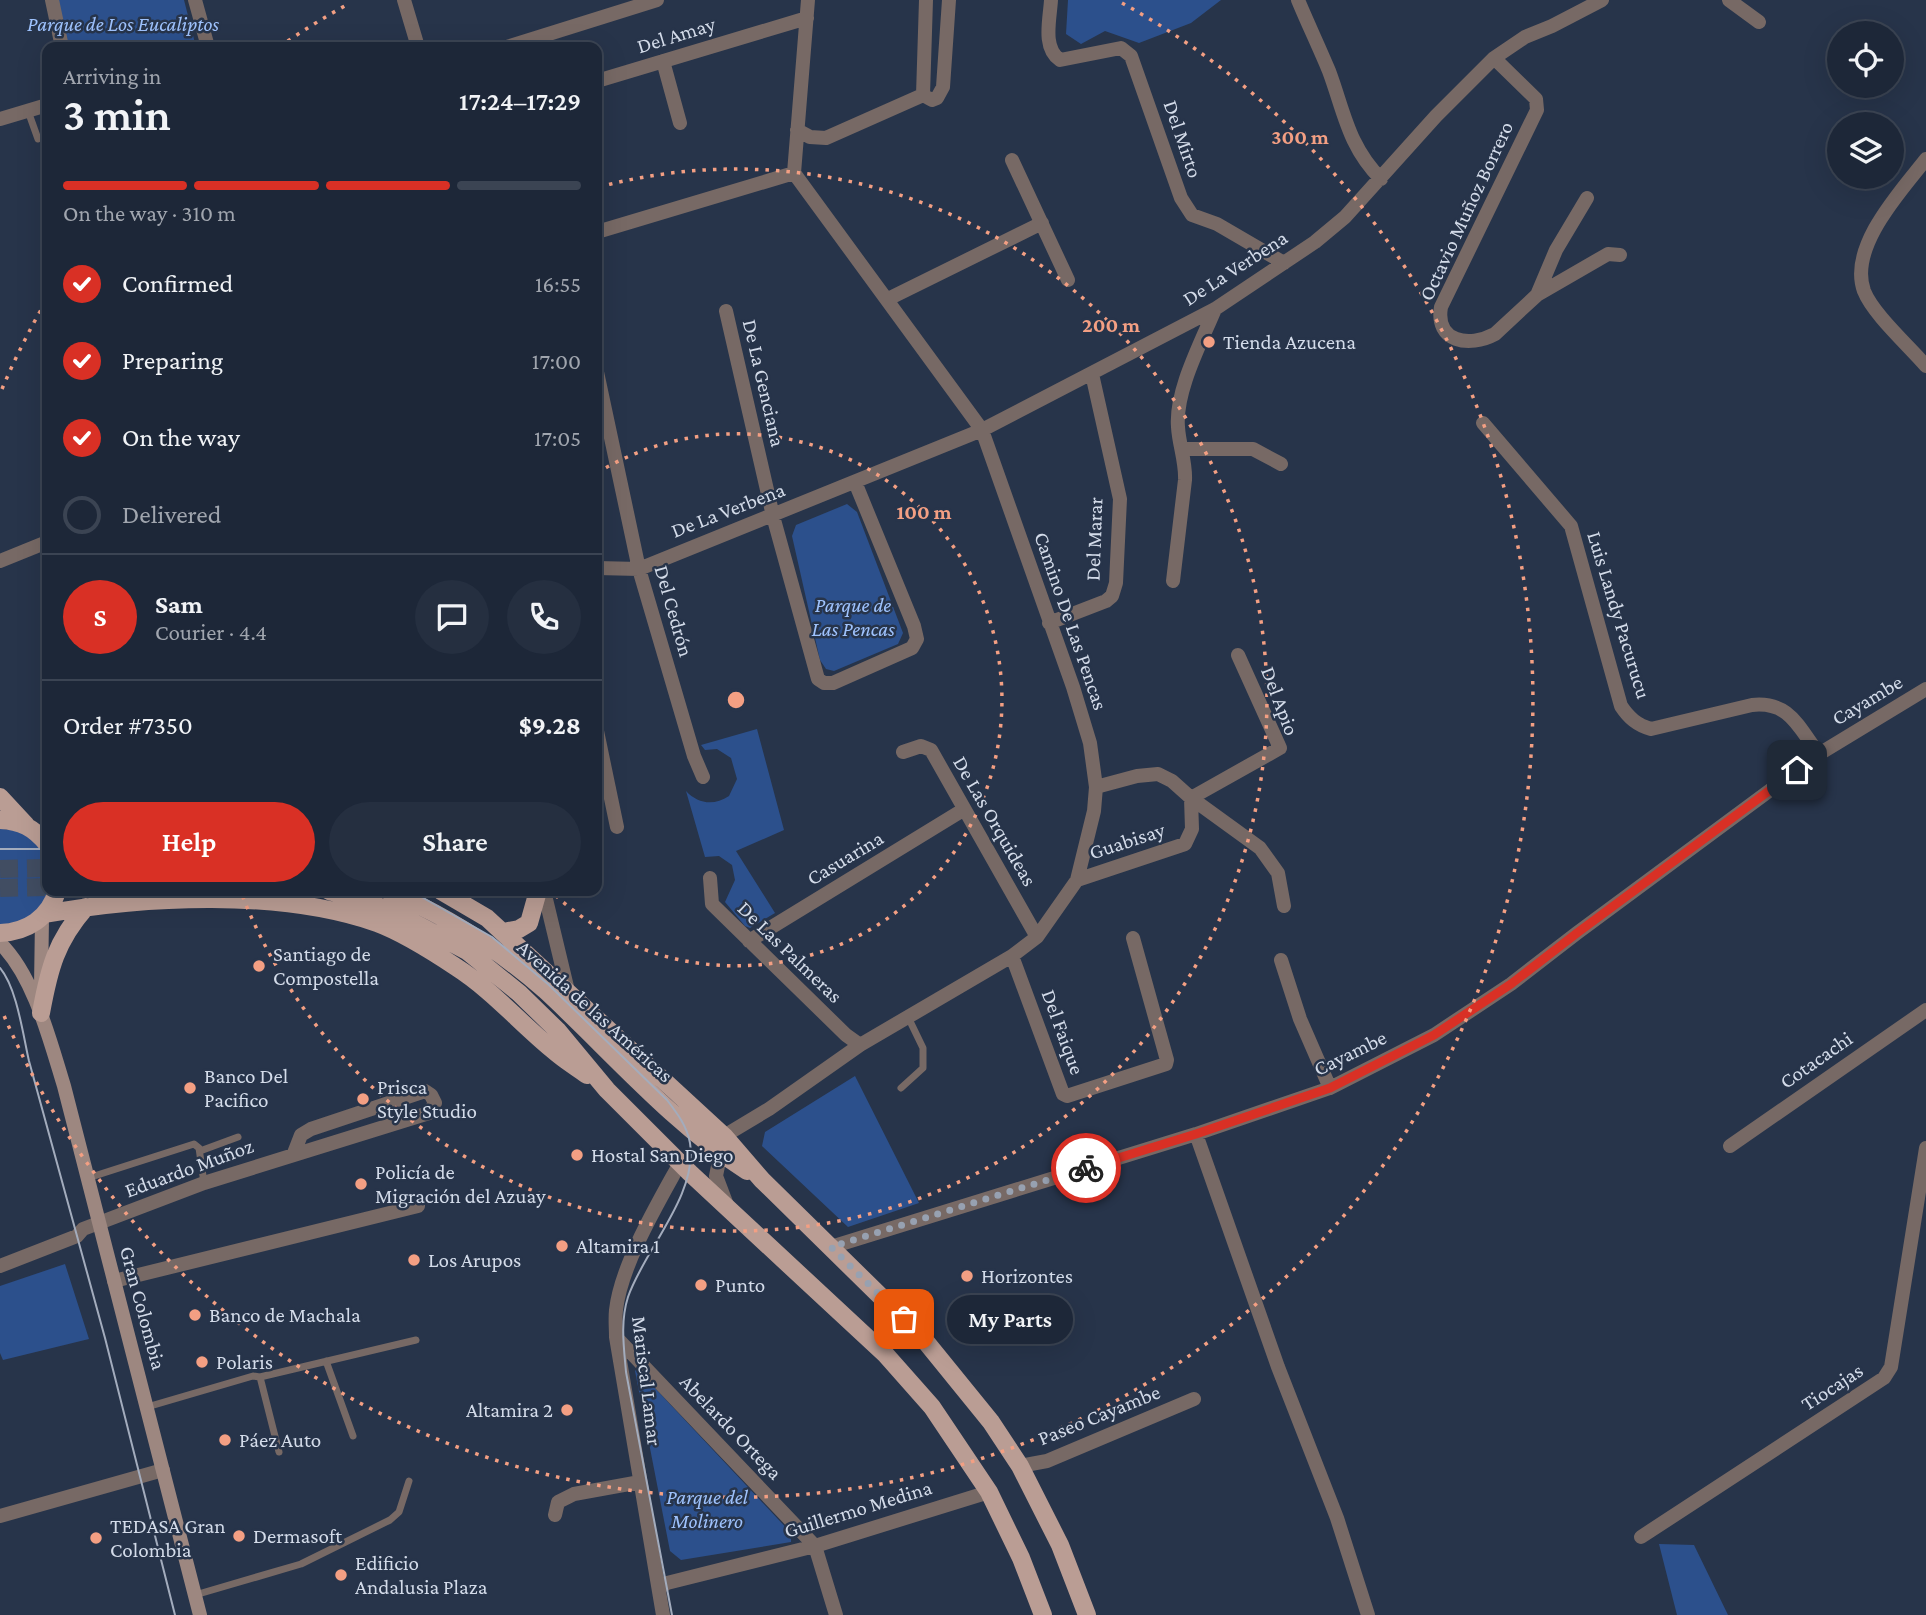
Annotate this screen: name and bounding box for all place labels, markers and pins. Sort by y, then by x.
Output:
place label: Tienda Azucena [1223,330,1356,354]
marker: Tienda Azucena [1201,334,1217,350]
centre of rings [724,688,748,712]
pin [1767,740,1827,800]
place label: Santiago de Compostella [273,942,379,990]
marker: Santiago de Compostella [251,958,267,974]
place label: Banco Del Pacifico [204,1064,288,1112]
place label: Prisca Style Studio [377,1075,477,1123]
marker: Banco Del Pacifico [182,1080,198,1096]
marker: Prisca Style Studio [355,1091,371,1107]
place label: Hostal San Diego [591,1143,733,1167]
marker: Hostal San Diego [569,1147,585,1163]
place label: Policía de Migración del Azuay [375,1160,546,1208]
marker: Policía de Migración del Azuay [353,1176,369,1192]
place label: Altamira 1 [576,1234,660,1258]
marker: Altamira 1 [554,1238,570,1254]
place label: Los Arupos [428,1248,521,1272]
marker: Los Arupos [406,1252,422,1268]
place label: Horizontes [981,1264,1073,1288]
marker: Horizontes [959,1268,975,1284]
place label: Punto [715,1273,765,1297]
marker: Punto [693,1277,709,1293]
pin [874,1289,934,1349]
callout: My Parts [946,1294,1072,1344]
place label: Banco de Machala [209,1303,361,1327]
marker: Banco de Machala [187,1307,203,1323]
place label: Polaris [216,1350,273,1374]
marker: Polaris [194,1354,210,1370]
place label: Altamira 2 [466,1398,553,1422]
marker: Altamira 2 [559,1402,575,1418]
place label: Páez Auto [239,1428,321,1452]
marker: Páez Auto [217,1432,233,1448]
place label: TEDASA Gran Colombia [110,1514,226,1562]
place label: Dermasoft [253,1524,343,1548]
marker: Dermasoft [231,1528,247,1544]
marker: TEDASA Gran Colombia [88,1530,104,1546]
place label: Edificio Andalusia Plaza [355,1551,488,1599]
marker: Edificio Andalusia Plaza [333,1567,349,1583]

